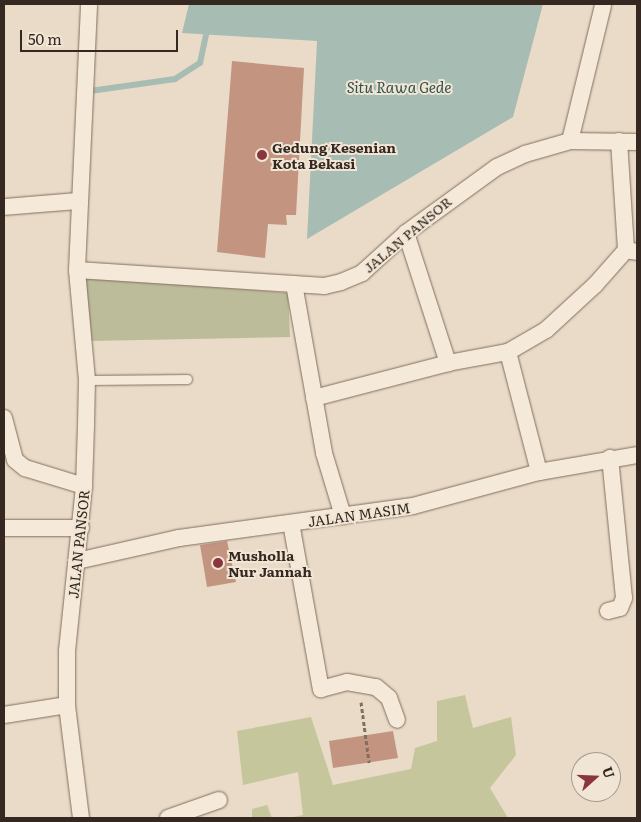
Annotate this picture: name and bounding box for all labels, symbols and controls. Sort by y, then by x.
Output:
scale bar [22,20,180,52]
text: 50 m [28,27,62,50]
water label: Situ Rawa Gede [347,78,451,96]
place label: Gedung Kesenian Kota Bekasi [272,139,396,172]
marker: Gedung Kesenian Kota Bekasi [256,149,268,161]
street label: JALAN PANSOR [360,192,454,276]
street label: JALAN PANSOR [64,489,92,599]
street label: JALAN MASIM [307,498,411,530]
place label: Musholla Nur Jannah [228,547,312,580]
marker: Musholla Nur Jannah [212,557,224,569]
north arrow [571,752,621,802]
text: U [598,764,620,781]

